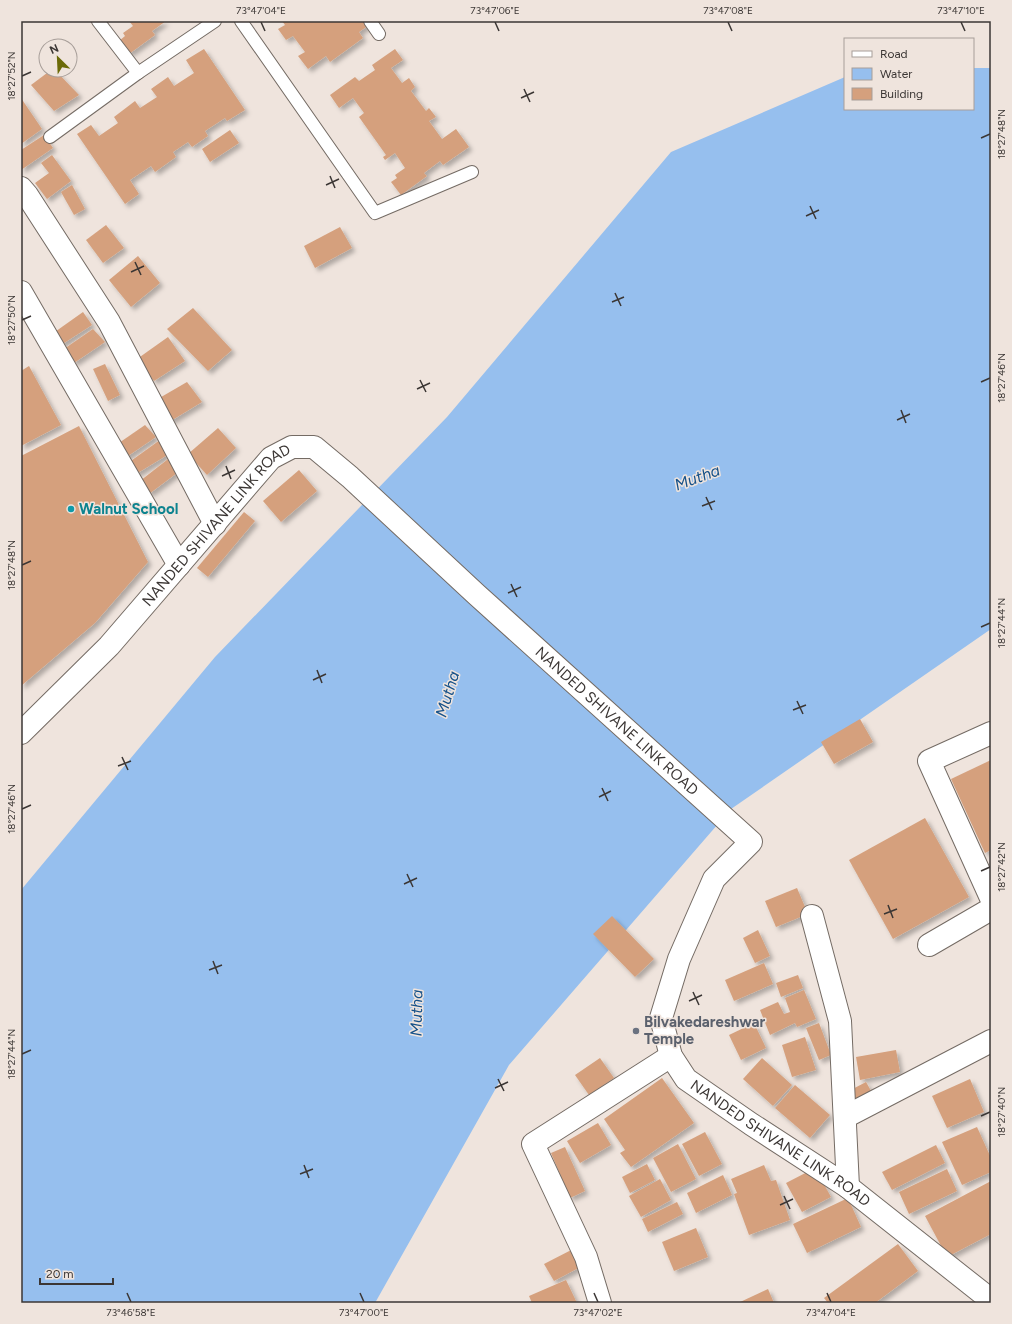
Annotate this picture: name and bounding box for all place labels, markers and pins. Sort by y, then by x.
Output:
place label: Walnut School [79,500,178,518]
marker: Walnut School [66,504,76,514]
place label: Bilvakedareshwar Temple [644,1013,765,1048]
marker: Bilvakedareshwar Temple [631,1026,641,1036]

